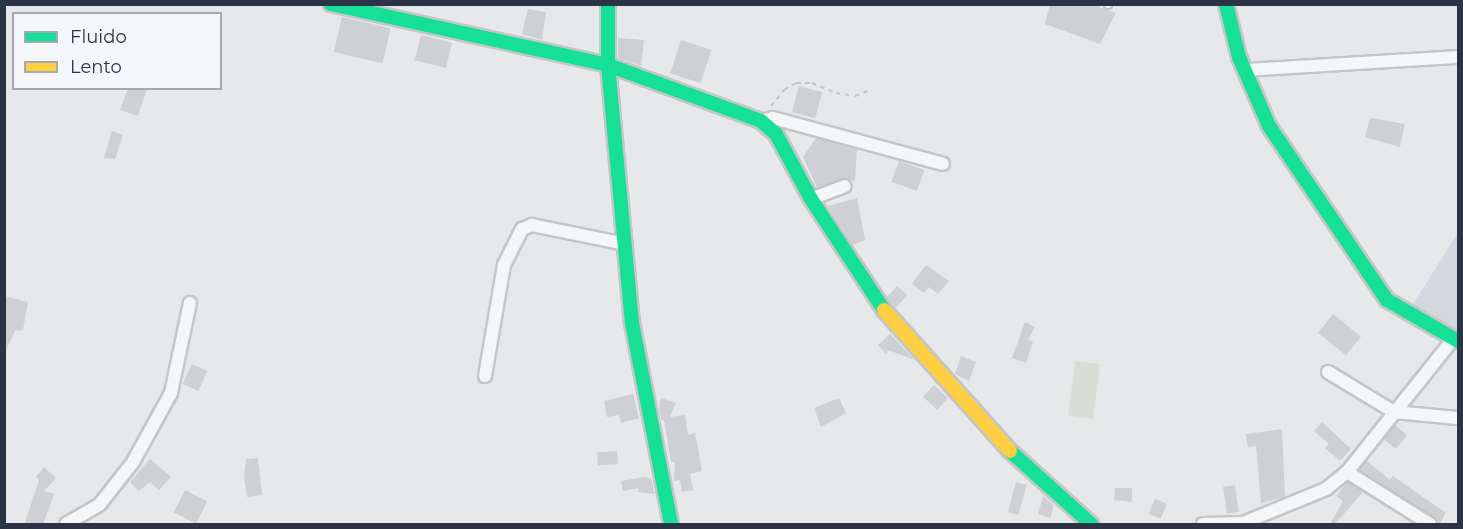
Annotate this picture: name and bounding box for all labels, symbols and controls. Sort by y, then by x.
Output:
legend [12,12,222,90]
text: Fluido [70,26,127,48]
text: Lento [70,56,122,78]

